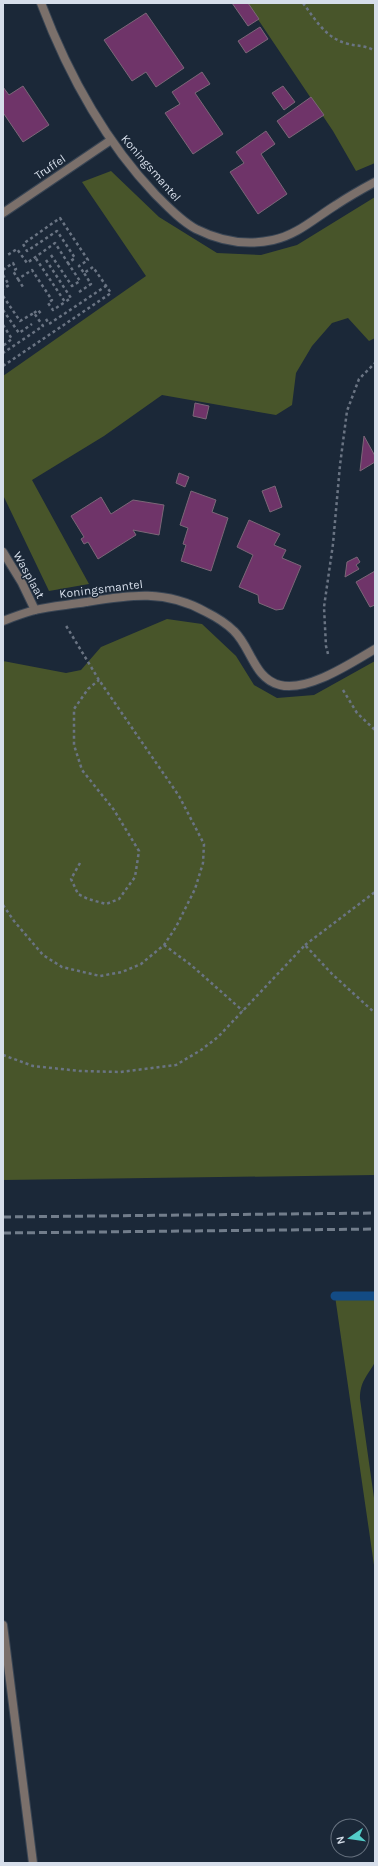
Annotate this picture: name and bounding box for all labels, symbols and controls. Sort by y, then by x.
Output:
street label: Koningsmantel [118,132,184,204]
street label: Truffel [32,152,68,182]
street label: Wasplaat [10,549,48,601]
street label: Koningsmantel [58,577,144,601]
north arrow [330,1818,370,1858]
text: N [334,1835,348,1845]

